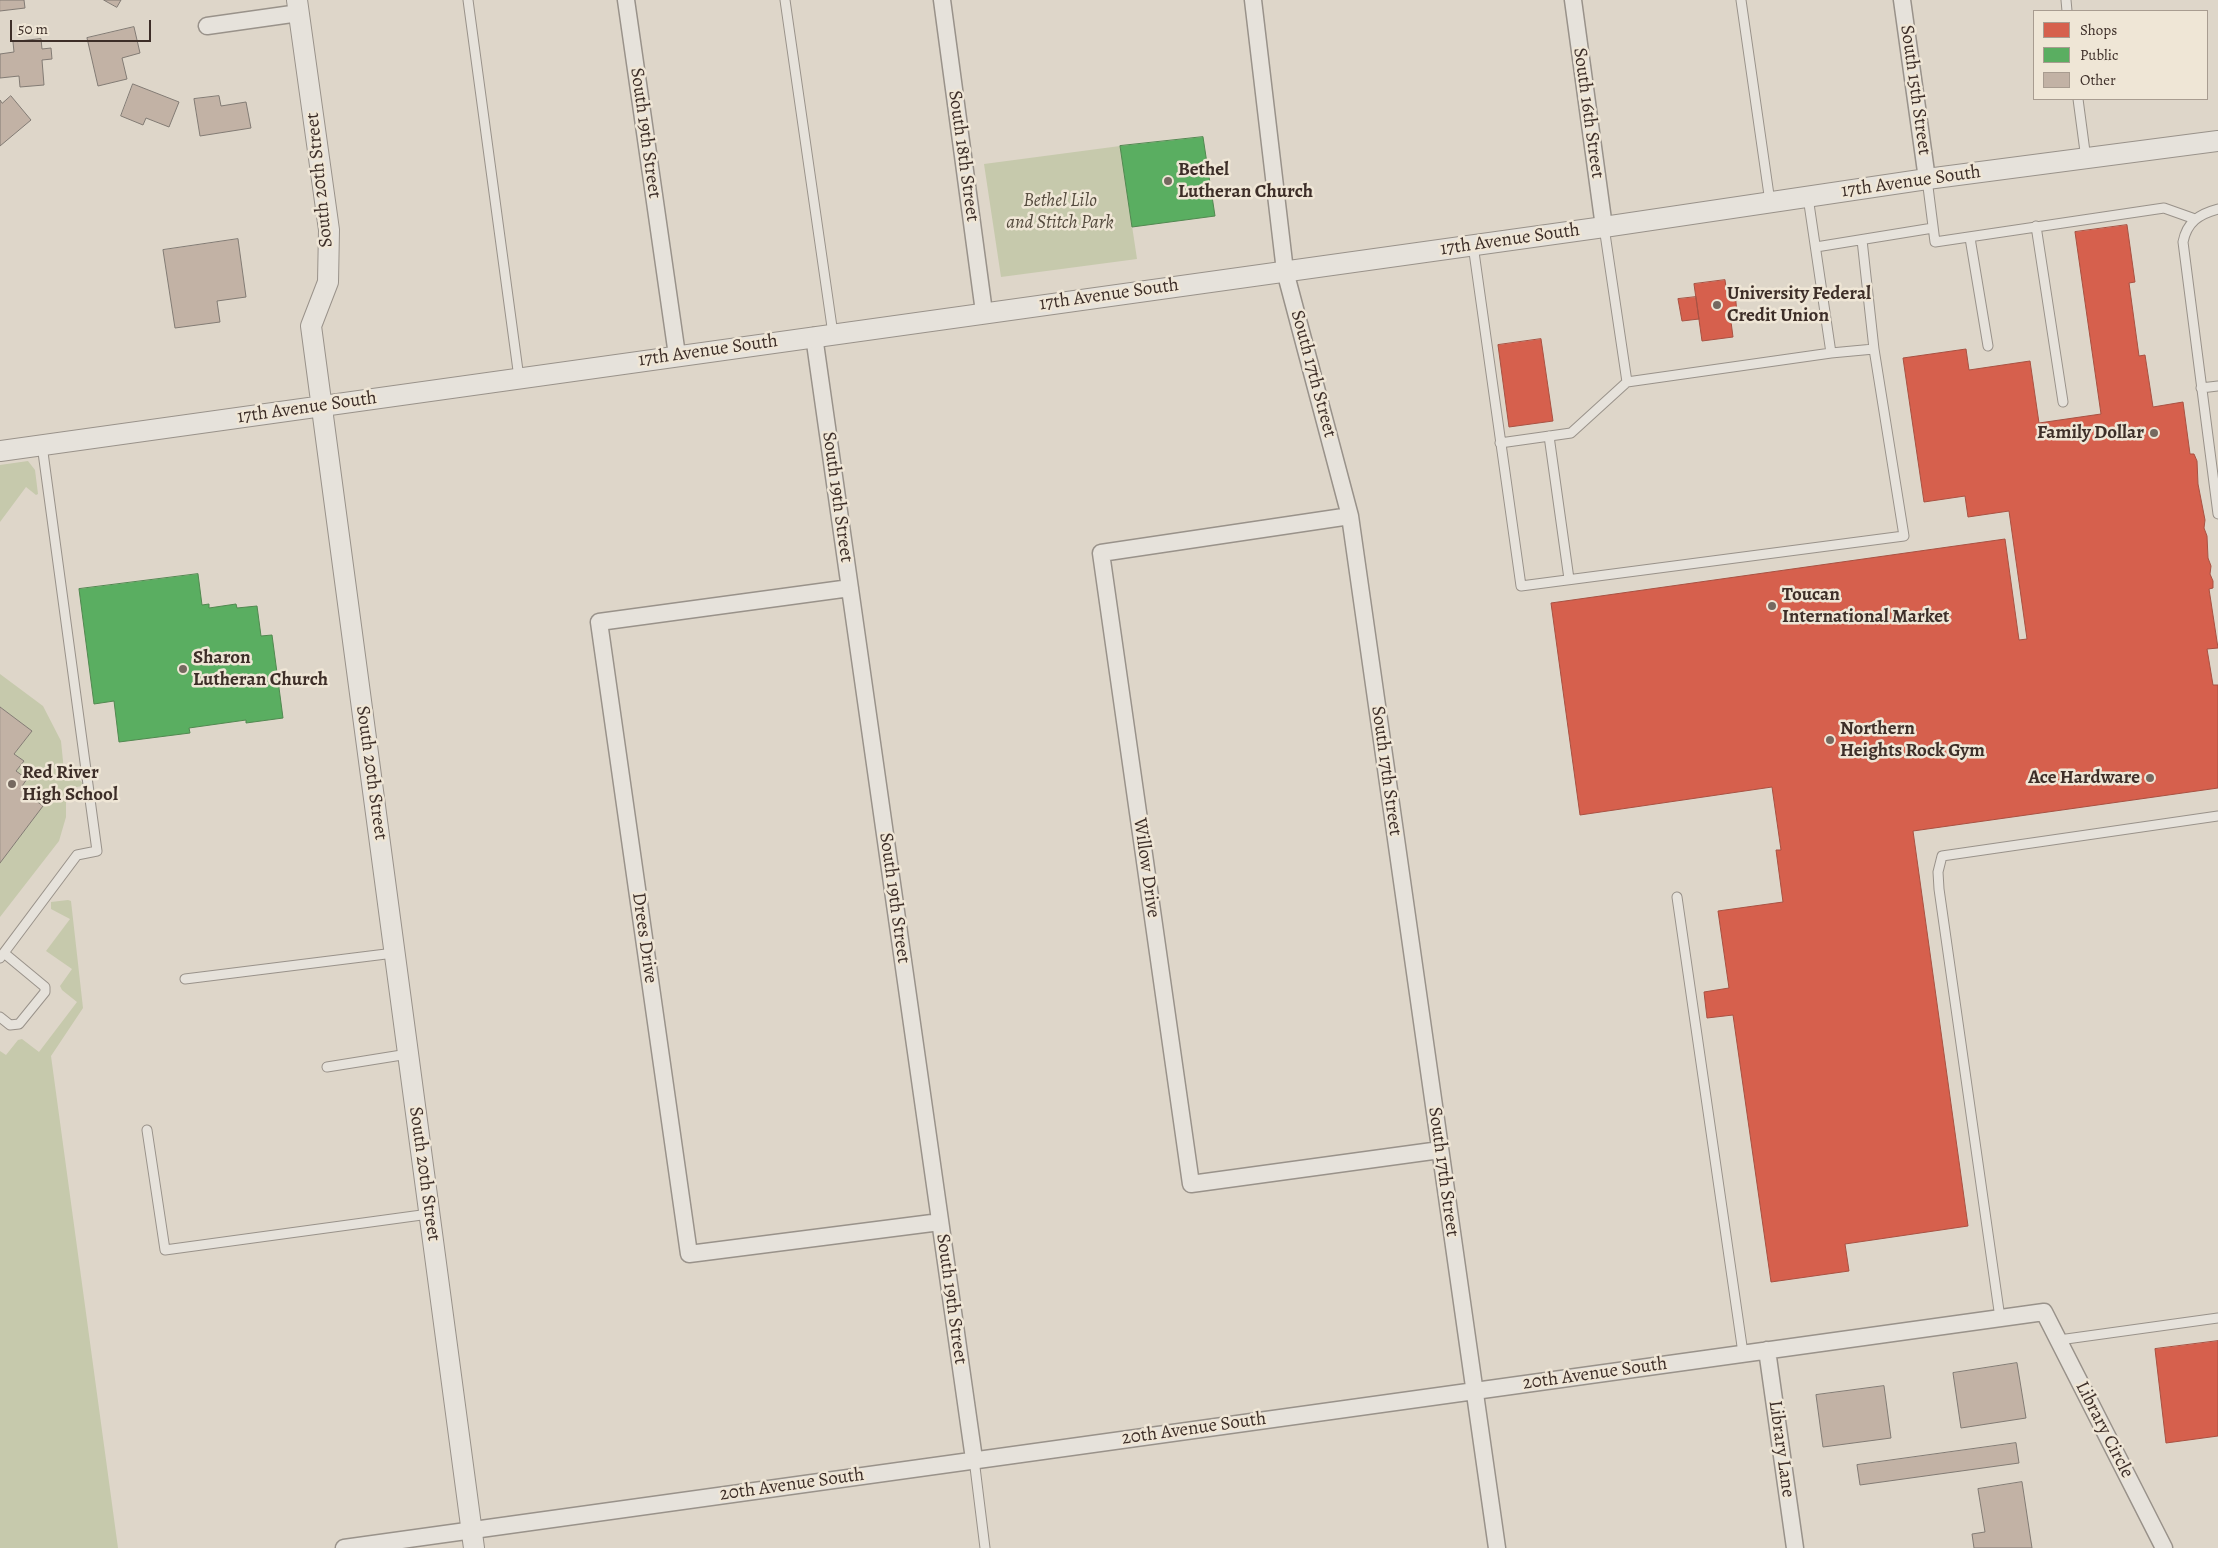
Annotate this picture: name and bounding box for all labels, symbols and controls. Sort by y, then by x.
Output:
scale bar [12,10,154,42]
legend [2033,10,2208,100]
text: 50 m [18,19,48,39]
text: Shops [2080,20,2117,40]
street label: South 15th Street [1895,23,1935,157]
text: Public [2080,45,2118,65]
street label: South 16th Street [1568,46,1608,180]
street label: South 19th Street [625,66,665,200]
text: Other [2080,70,2116,90]
street label: South 18th Street [943,89,983,223]
street label: South 20th Street [302,111,338,249]
place label: Bethel Lutheran Church [1178,159,1313,203]
street label: 17th Avenue South [1840,161,1982,203]
marker: Bethel Lutheran Church [1162,175,1174,187]
park label: Bethel Lilo and Stitch Park [1006,190,1114,234]
street label: 17th Avenue South [1439,219,1581,261]
street label: 17th Avenue South [1038,274,1180,316]
place label: University Federal Credit Union [1727,283,1871,327]
marker: University Federal Credit Union [1711,299,1723,311]
street label: South 17th Street [1285,308,1341,440]
street label: 17th Avenue South [637,330,779,372]
street label: 17th Avenue South [236,387,378,429]
place label: Family Dollar [2037,422,2144,444]
marker: Family Dollar [2148,427,2160,439]
street label: South 19th Street [817,430,857,564]
place label: Toucan International Market [1782,584,1949,628]
marker: Toucan International Market [1766,600,1778,612]
place label: Sharon Lutheran Church [193,647,328,691]
marker: Sharon Lutheran Church [177,663,189,675]
street label: South 20th Street [350,704,392,842]
street label: South 17th Street [1366,705,1406,837]
place label: Northern Heights Rock Gym [1840,718,1985,762]
marker: Northern Heights Rock Gym [1824,734,1836,746]
place label: Red River High School [22,762,118,806]
place label: Ace Hardware [2028,767,2140,789]
marker: Ace Hardware [2144,772,2156,784]
marker: Red River High School [6,778,18,790]
street label: Willow Drive [1128,817,1164,919]
street label: South 19th Street [874,831,914,965]
street label: Drees Drive [626,891,662,985]
street label: South 20th Street [403,1105,445,1243]
street label: South 17th Street [1423,1106,1463,1238]
street label: South 19th Street [931,1232,971,1366]
street label: 20th Avenue South [1521,1353,1669,1395]
street label: Library Circle [2070,1378,2138,1482]
street label: Library Lane [1763,1399,1799,1499]
street label: 20th Avenue South [1120,1408,1268,1450]
street label: 20th Avenue South [718,1464,866,1506]

